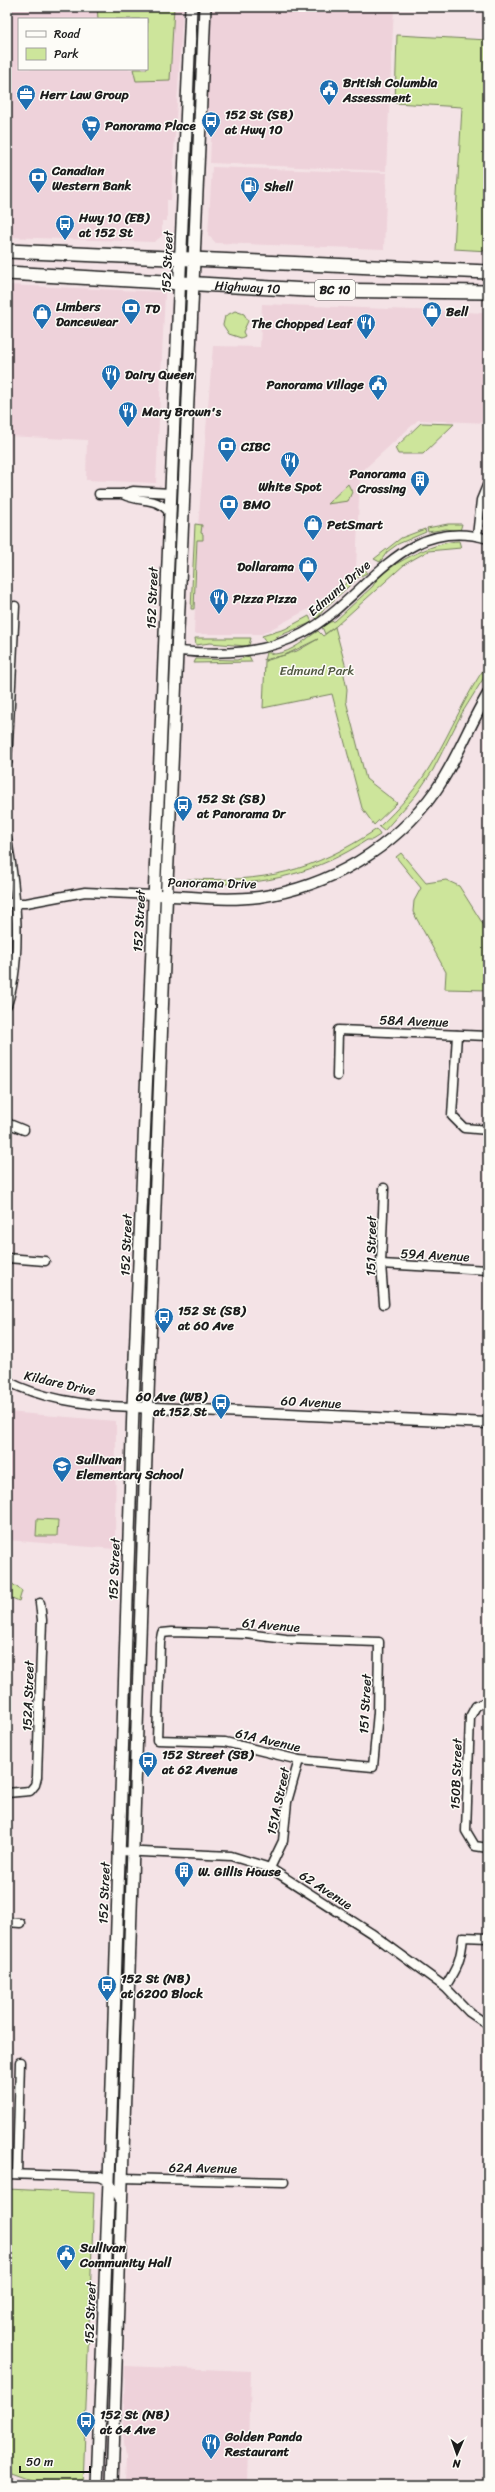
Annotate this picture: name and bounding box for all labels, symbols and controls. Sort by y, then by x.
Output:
legend [18,18,148,70]
text: Road [54,23,81,45]
text: Park [54,43,79,65]
place label: British Columbia Assessment [342,71,438,109]
public building icon: British Columbia Assessment [318,78,340,106]
office icon: Herr Law Group [15,83,37,111]
place label: Herr Law Group [39,83,129,106]
place label: 152 St (SB) at Hwy 10 [224,103,294,141]
bus stop icon: 152 St (SB) at Hwy 10 [200,110,222,138]
supermarket icon: Panorama Place [80,114,102,142]
place label: Panorama Place [105,114,196,137]
place label: Canadian Western Bank [51,159,132,197]
bank icon: Canadian Western Bank [27,166,49,194]
fuel station icon: Shell [239,175,261,203]
place label: Shell [263,175,294,198]
place label: Hwy 10 (EB) at 152 St [78,206,151,244]
bus stop icon: Hwy 10 (EB) at 152 St [54,213,76,241]
street label: 152 Street [154,230,180,293]
street label: Highway 10 [214,273,281,300]
road number: BC 10 [315,280,355,300]
place label: Limbers Dancewear [56,295,119,333]
bank icon: TD [120,297,142,325]
place label: TD [145,297,160,320]
shop icon: Bell [421,300,443,328]
place label: Bell [446,300,470,323]
shop icon: Limbers Dancewear [31,302,53,330]
place label: The Chopped Leaf [251,312,353,335]
restaurant icon: The Chopped Leaf [355,312,377,340]
restaurant icon: Dairy Queen [100,363,122,391]
place label: Dairy Queen [125,363,195,386]
place label: Panorama Village [267,373,364,396]
public building icon: Panorama Village [367,373,389,401]
restaurant icon: Mary Brown's [117,400,139,428]
place label: Mary Brown's [141,400,222,423]
bank icon: CIBC [216,435,238,463]
place label: CIBC [240,435,271,458]
restaurant icon: White Spot [279,450,301,478]
place label: Panorama Crossing [350,462,406,500]
building icon: Panorama Crossing [409,469,431,497]
place label: White Spot [258,475,322,498]
bank icon: BMO [218,493,240,521]
place label: BMO [243,493,271,516]
shop icon: PetSmart [302,513,324,541]
place label: PetSmart [327,513,383,536]
street label: Edmund Drive [302,554,376,622]
place label: Dollarama [237,555,294,578]
shop icon: Dollarama [297,555,319,583]
street label: 152 Street [139,566,165,629]
restaurant icon: Pizza Pizza [208,587,230,615]
place label: Pizza Pizza [233,587,297,610]
park label: Edmund Park [280,659,355,682]
place label: 152 St (SB) at Panorama Dr [196,787,287,825]
bus stop icon: 152 St (SB) at Panorama Dr [172,794,194,822]
street label: Panorama Drive [167,871,257,895]
street label: 152 Street [126,889,152,953]
street label: 58A Avenue [379,1008,449,1034]
street label: 152 Street [113,1213,139,1276]
street label: 151 Street [359,1215,383,1276]
street label: 59A Avenue [400,1242,470,1268]
place label: 152 St (SB) at 60 Ave [177,1299,247,1337]
bus stop icon: 152 St (SB) at 60 Ave [153,1306,175,1334]
street label: Kildare Drive [22,1364,98,1402]
place label: 60 Ave (WB) at 152 St [135,1385,208,1423]
street label: 60 Avenue [280,1389,342,1415]
bus stop icon: 60 Ave (WB) at 152 St [210,1392,232,1420]
place label: Sullivan Elementary School [75,1448,185,1486]
school or university icon: Sullivan Elementary School [51,1455,73,1483]
street label: 152 Street [101,1537,127,1600]
street label: 61 Avenue [241,1611,301,1639]
street label: 152A Street [15,1660,41,1732]
street label: 151 Street [352,1673,378,1735]
street label: 61A Avenue [233,1721,303,1759]
street label: 150B Street [443,1737,469,1810]
place label: 152 Street (SB) at 62 Avenue [161,1743,255,1781]
bus stop icon: 152 Street (SB) at 62 Avenue [137,1750,159,1778]
street label: 151A Street [260,1764,297,1837]
building icon: W. Gillis House [173,1860,195,1888]
place label: W. Gillis House [198,1860,281,1883]
street label: 152 Street [91,1861,117,1924]
street label: 62 Avenue [295,1864,357,1916]
place label: 152 St (NB) at 6200 Block [120,1967,203,2005]
bus stop icon: 152 St (NB) at 6200 Block [96,1974,118,2002]
street label: 62A Avenue [169,2156,237,2180]
place label: Sullivan Community Hall [79,2236,173,2274]
public building icon: Sullivan Community Hall [55,2243,77,2271]
street label: 152 Street [77,2281,103,2344]
place label: 152 St (NB) at 64 Ave [99,2403,170,2441]
bus stop icon: 152 St (NB) at 64 Ave [75,2410,97,2438]
place label: Golden Panda Restaurant [224,2425,303,2463]
restaurant icon: Golden Panda Restaurant [200,2432,222,2460]
north arrow [437,2434,477,2474]
scale bar [20,2448,90,2474]
text: 50 m [26,2451,53,2473]
text: N [452,2454,462,2473]

